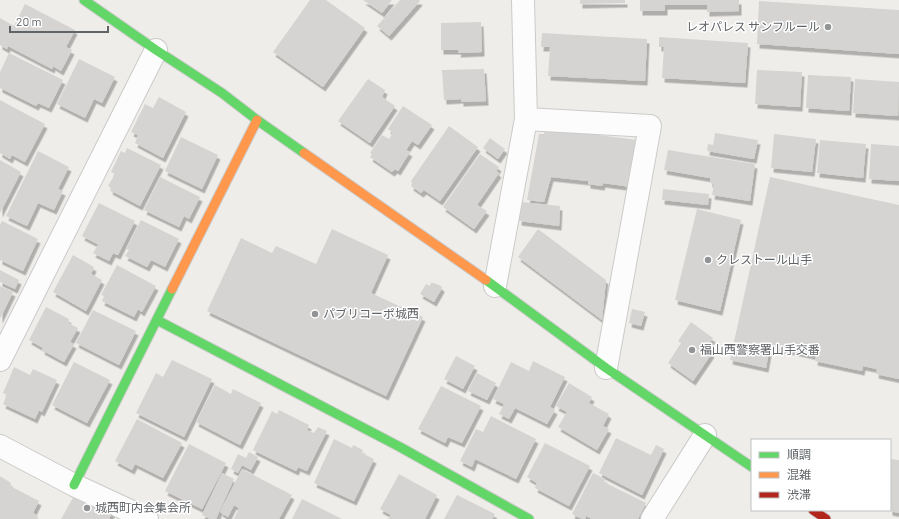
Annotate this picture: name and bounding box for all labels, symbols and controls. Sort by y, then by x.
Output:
scale bar [10,8,108,34]
text: 20 m [16,14,42,28]
place label: レオパレス サンフルール [686,19,820,33]
marker: レオパレス サンフルール [823,22,833,32]
place label: クレストール山手 [716,252,812,266]
marker: クレストール山手 [703,255,713,265]
place label: パブリコーポ城西 [323,306,419,320]
marker: パブリコーポ城西 [310,309,320,319]
place label: 福山西警察署山手交番 [700,342,820,356]
marker: 福山西警察署山手交番 [687,345,697,355]
legend [751,439,891,511]
text: 順調 [787,447,811,461]
text: 混雑 [787,467,811,481]
text: 渋滞 [787,487,811,501]
place label: 城西町内会集会所 [95,500,191,514]
marker: 城西町内会集会所 [82,503,92,513]

